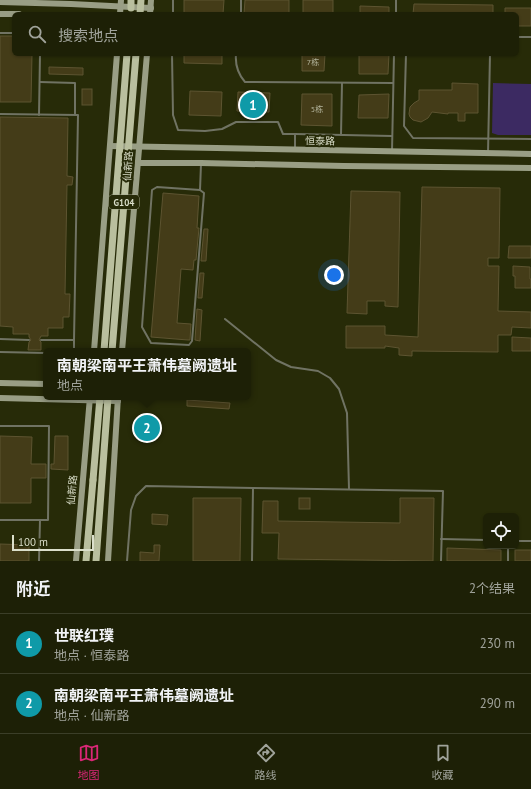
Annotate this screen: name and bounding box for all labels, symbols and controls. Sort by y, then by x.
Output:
search box [12,12,519,56]
icon: search [26,23,48,45]
text: 搜索地点 [58,26,118,45]
house number: 7栋 [307,57,319,67]
pin: 1 [240,90,266,120]
house number: 5栋 [311,104,323,114]
street label: 恒泰路 [305,134,335,148]
street label: 仙新路 [120,151,136,181]
road number: G104 [109,195,139,209]
your location [324,265,344,285]
popup [43,348,251,400]
text: 南朝梁南平王萧伟墓阙遗址 [57,356,237,375]
text: 地点 [57,377,83,394]
pin: 2 [134,413,160,443]
street label: 仙新路 [64,474,80,506]
map controls [483,513,519,549]
button: locate [483,513,519,549]
scale bar [12,533,94,552]
text: 100 m [18,535,48,549]
text: 附近 [16,578,50,600]
text: 2个结果 [469,580,515,597]
text: 世联红璞 [54,626,114,645]
text: 1 [25,635,33,652]
text: 230 m [480,635,515,652]
text: 地点 · 恒泰路 [54,647,129,664]
text: 南朝梁南平王萧伟墓阙遗址 [54,686,234,705]
text: 2 [25,695,33,712]
text: 290 m [480,695,515,712]
text: 地点 · 仙新路 [54,707,129,724]
tab: 地图 [78,742,100,782]
tab: 路线 [255,742,277,782]
tab: 收藏 [432,742,454,782]

